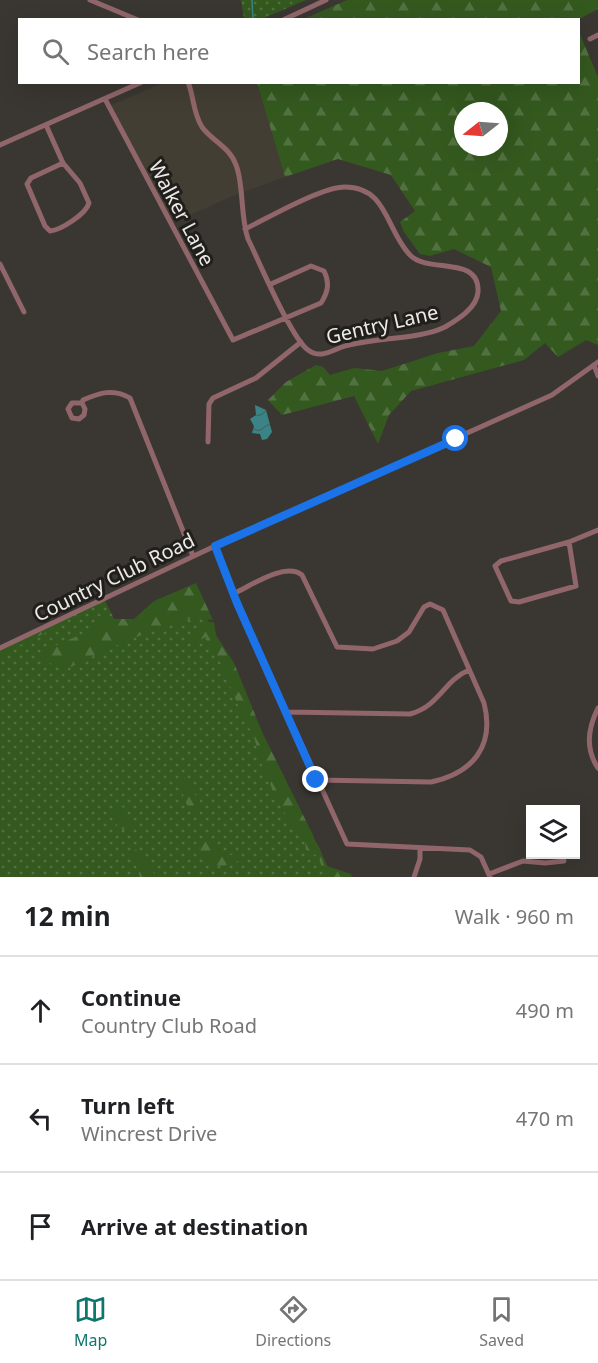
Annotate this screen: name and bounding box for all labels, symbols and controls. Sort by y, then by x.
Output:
search box [18,18,580,84]
icon: search [39,35,72,68]
text: Search here [87,36,209,66]
north arrow [454,102,508,156]
street label: Walker Lane [143,156,221,270]
street label: Gentry Lane [323,298,441,350]
route start [442,425,468,451]
street label: Country Club Road [29,526,199,628]
route end [302,766,328,792]
map controls [526,805,580,859]
button: layers [526,805,580,859]
text: 12 min [24,898,111,934]
text: Walk · 960 m [455,903,574,930]
text: Continue [81,982,181,1012]
icon: ahead [24,994,57,1027]
text: 490 m [516,997,574,1024]
text: Country Club Road [81,1012,257,1039]
text: Turn left [81,1090,175,1120]
icon: left [24,1102,57,1135]
text: 470 m [516,1105,574,1132]
text: Wincrest Drive [81,1120,217,1147]
icon: arrive [24,1210,57,1243]
text: Arrive at destination [81,1211,308,1241]
tab: Map [74,1293,107,1351]
tab: Directions [255,1293,331,1351]
tab: Saved [479,1293,524,1351]

